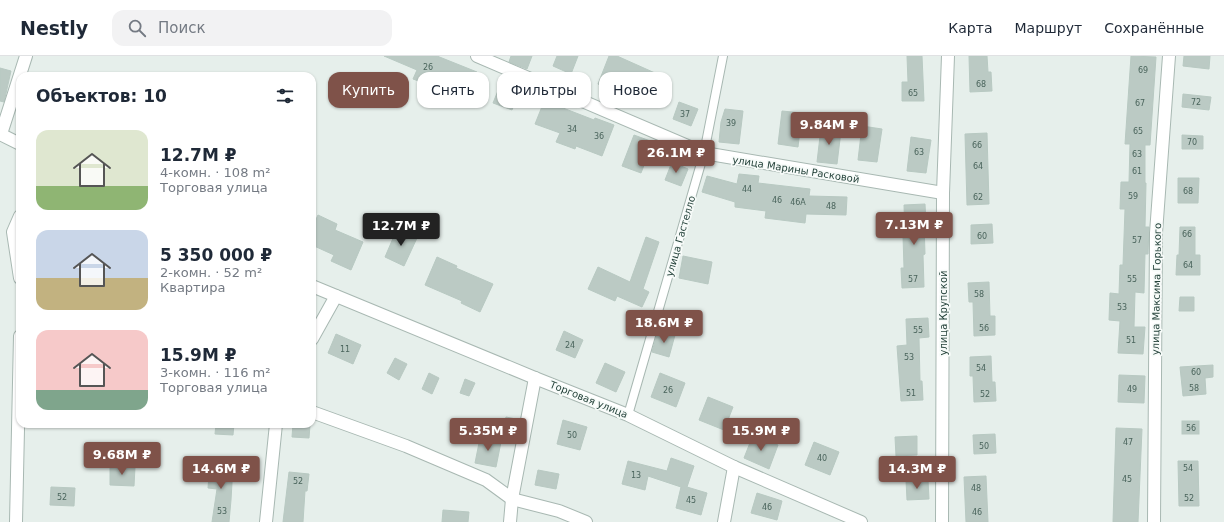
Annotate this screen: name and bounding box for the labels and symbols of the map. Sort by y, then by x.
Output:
house number: 26 [423,63,433,72]
house number: 69 [1138,66,1148,75]
house number: 68 [976,80,986,89]
house number: 65 [908,89,918,98]
house number: 72 [1191,98,1201,107]
house number: 67 [1135,99,1145,108]
house number: 37 [680,110,690,119]
pin: 9.84M ₽ [792,112,866,146]
house number: 39 [726,119,736,128]
house number: 34 [567,125,577,134]
house number: 65 [1133,127,1143,136]
house number: 36 [594,132,604,141]
house number: 70 [1187,138,1197,147]
pin: 26.1M ₽ [639,140,713,174]
house number: 66 [972,141,982,150]
house number: 63 [914,148,924,157]
house number: 63 [1132,150,1142,159]
street label: улица Марины Расковой [732,154,860,185]
house number: 64 [973,162,983,171]
house number: 61 [1132,167,1142,176]
house number: 44 [742,185,752,194]
house number: 68 [1183,187,1193,196]
house number: 59 [1128,192,1138,201]
house number: 62 [973,193,983,202]
street label: улица Гастелло [664,194,697,278]
house number: 46 [772,196,782,205]
house number: 46А [790,198,806,207]
house number: 48 [826,202,836,211]
pin: 7.13M ₽ [877,212,951,246]
pin: 12.7M ₽ [364,213,438,247]
street label: улица Максима Горького [1150,223,1163,355]
house number: 66 [1182,230,1192,239]
house number: 60 [977,232,987,241]
house number: 57 [1132,236,1142,245]
house number: 64 [1183,261,1193,270]
street label: улица Крупской [938,271,949,355]
house number: 57 [908,275,918,284]
house number: 55 [1127,275,1137,284]
house number: 58 [974,290,984,299]
house number: 53 [1117,303,1127,312]
pin: 18.6M ₽ [627,310,701,344]
house number: 56 [979,324,989,333]
house number: 55 [913,326,923,335]
house number: 51 [1126,336,1136,345]
house number: 24 [565,341,575,350]
house number: 11 [340,345,350,354]
house number: 53 [904,353,914,362]
house number: 54 [976,364,986,373]
house number: 60 [1191,368,1201,377]
street label: Торговая улица [547,378,629,420]
house number: 58 [1189,384,1199,393]
house number: 49 [1127,385,1137,394]
house number: 26 [663,386,673,395]
house number: 51 [906,389,916,398]
house number: 52 [980,390,990,399]
pin: 5.35M ₽ [451,418,525,452]
pin: 15.9M ₽ [724,418,798,452]
house number: 56 [1186,424,1196,433]
house number: 50 [567,431,577,440]
house number: 47 [1123,438,1133,447]
pin: 9.68M ₽ [85,442,159,476]
house number: 50 [979,442,989,451]
house number: 40 [817,454,827,463]
pin: 14.6M ₽ [184,456,258,490]
pin: 14.3M ₽ [880,456,954,490]
house number: 54 [1183,464,1193,473]
house number: 13 [631,471,641,480]
house number: 45 [1122,475,1132,484]
house number: 52 [293,477,303,486]
house number: 48 [971,484,981,493]
house number: 52 [57,493,67,502]
house number: 52 [1184,494,1194,503]
house number: 45 [686,496,696,505]
house number: 46 [762,503,772,512]
house number: 53 [217,507,227,516]
house number: 46 [972,508,982,517]

